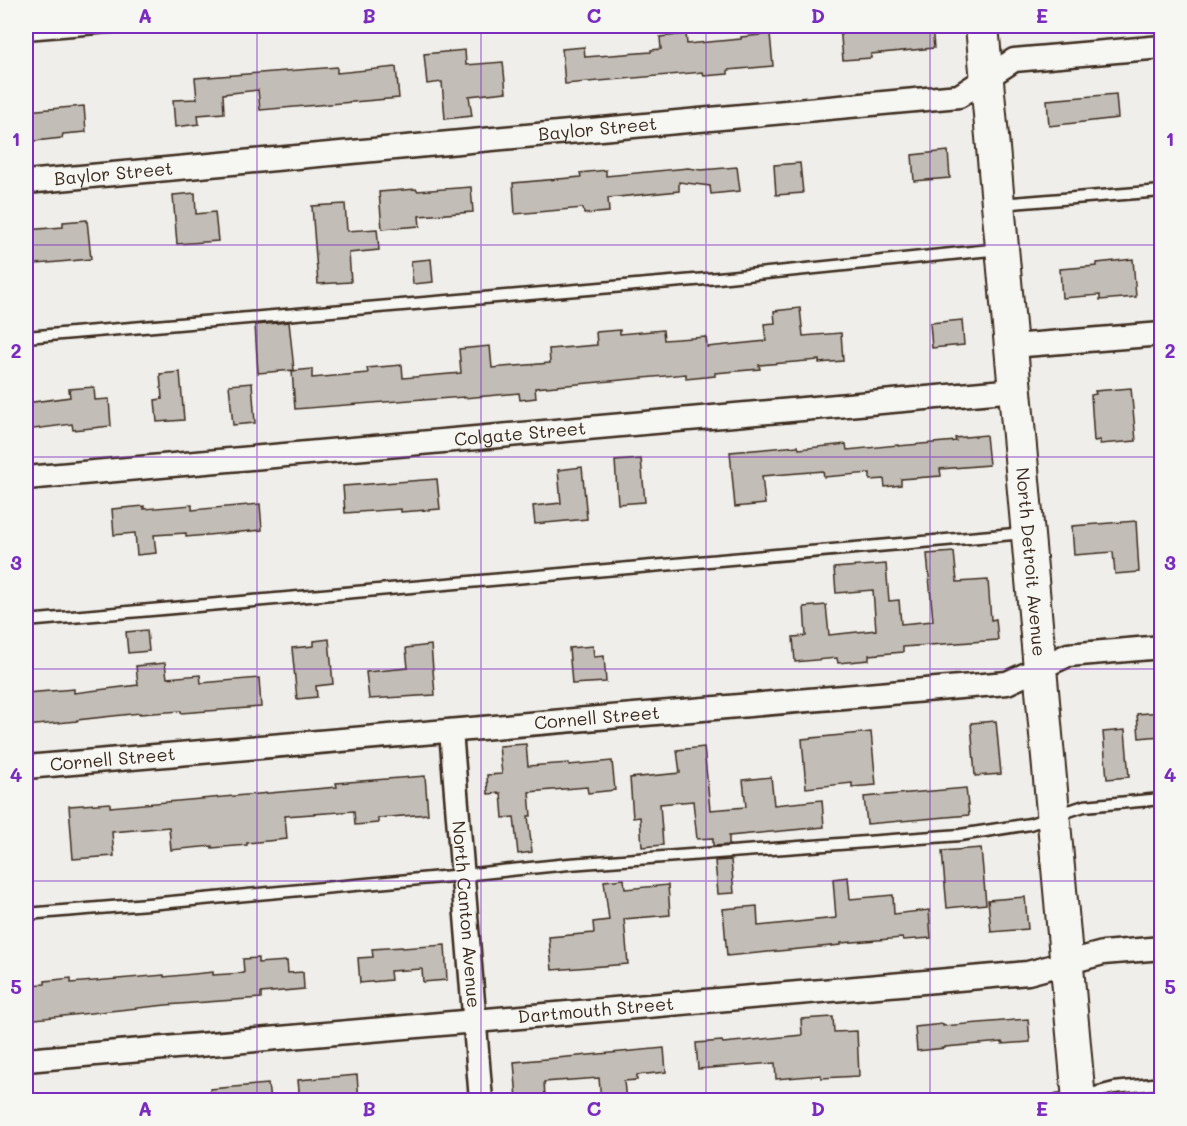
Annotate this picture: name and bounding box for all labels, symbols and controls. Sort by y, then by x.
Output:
text: A [138,2,152,28]
text: B [362,2,376,28]
text: C [587,2,602,28]
text: D [811,2,825,28]
text: E [1036,2,1048,28]
street label: Baylor Street [537,111,658,146]
text: 1 [12,125,20,151]
text: 1 [1166,125,1174,151]
street label: Baylor Street [53,156,174,190]
text: 2 [10,337,22,363]
text: 2 [1164,337,1176,363]
street label: Colgate Street [453,415,587,451]
street label: North Detroit Avenue [1011,466,1052,657]
text: 3 [10,549,22,575]
text: 3 [1164,549,1176,575]
street label: Cornell Street [533,700,661,734]
street label: Cornell Street [49,741,176,776]
text: 4 [10,761,23,787]
text: 4 [1164,761,1177,787]
street label: North Canton Avenue [447,820,486,1009]
text: 5 [10,973,22,999]
text: 5 [1164,973,1176,999]
street label: Dartmouth Street [517,991,675,1028]
text: A [138,1095,152,1121]
text: B [362,1095,376,1121]
text: C [587,1095,602,1121]
text: D [811,1095,825,1121]
text: E [1036,1095,1048,1121]

